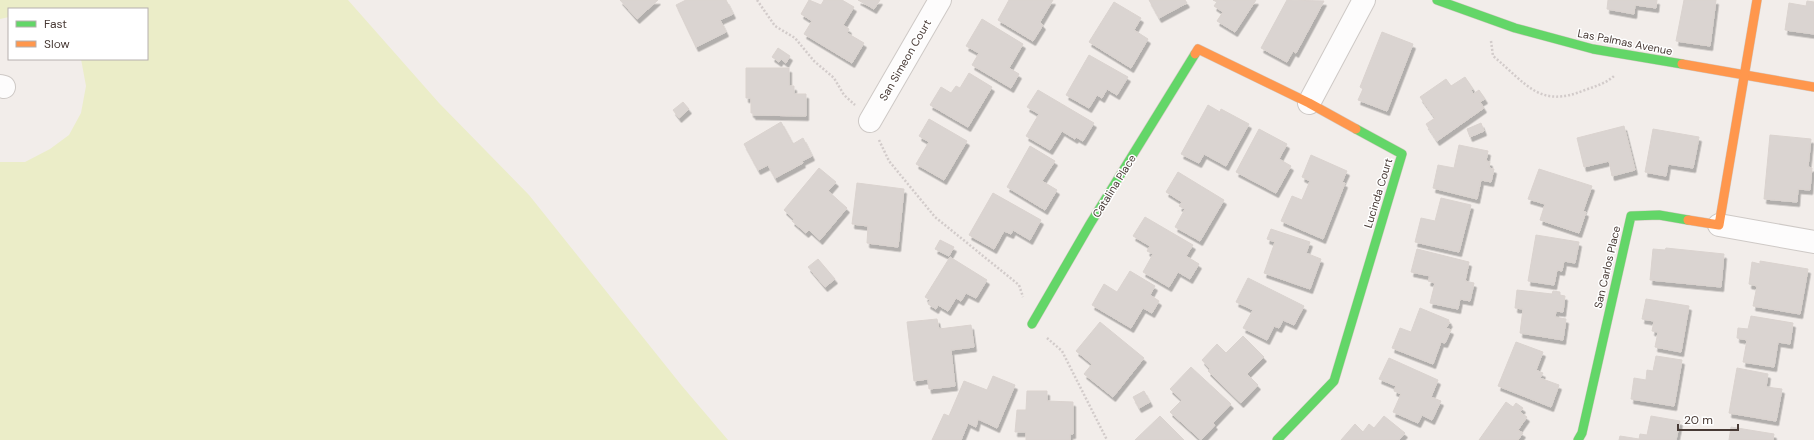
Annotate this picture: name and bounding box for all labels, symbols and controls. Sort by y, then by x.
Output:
legend [8,8,148,60]
text: Fast [44,16,67,32]
street label: San Simeon Court [876,17,934,103]
street label: Las Palmas Avenue [1576,26,1674,58]
text: Slow [44,36,70,52]
street label: Catalina Place [1089,152,1139,220]
street label: Lucinda Court [1361,156,1395,230]
street label: San Carlos Place [1591,224,1623,310]
scale bar [1678,406,1738,432]
text: 20 m [1684,412,1713,428]

